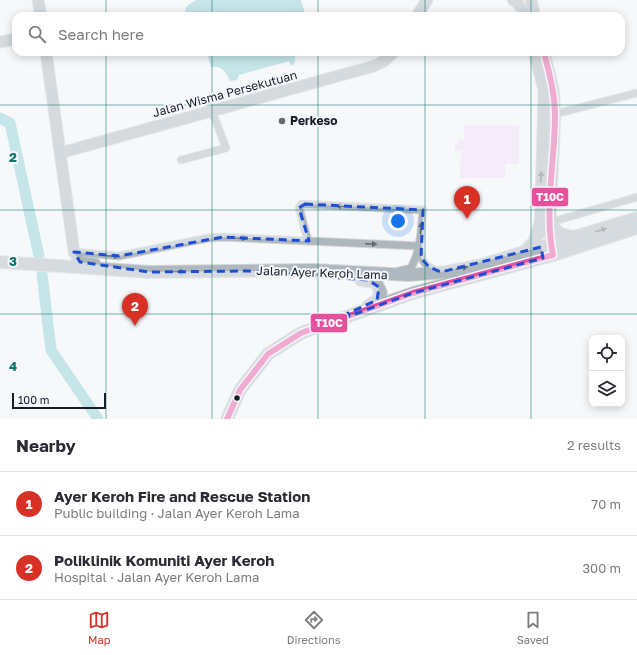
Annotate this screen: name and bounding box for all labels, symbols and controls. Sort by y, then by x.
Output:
search box [12,12,625,56]
icon: search [26,23,48,45]
text: Search here [58,25,144,43]
street label: Jalan Wisma Persekutuan [151,67,299,120]
place label: Perkeso [290,113,337,128]
marker: Perkeso [277,116,287,126]
text: 2 [9,149,17,165]
one-way arrow [538,171,545,183]
pin: 1 [454,186,480,219]
line badge: T10C [531,187,569,207]
text: T10C [536,190,564,203]
one-way arrow [336,202,348,209]
your location [388,211,408,231]
one-way arrow [418,222,424,234]
one-way arrow [595,227,607,233]
one-way arrow [235,235,248,241]
one-way arrow [365,240,377,247]
text: 3 [9,253,17,269]
one-way arrow [107,253,120,259]
street label: Jalan Ayer Keroh Lama [256,263,388,282]
one-way arrow [456,265,468,271]
one-way arrow [173,269,186,275]
pin: 2 [122,293,148,326]
line badge: T10C [310,313,348,333]
text: T10C [315,316,343,329]
map controls [589,335,625,407]
button: locate [589,335,625,371]
text: 4 [9,358,17,374]
button: layers [589,371,625,407]
scale bar [12,391,106,410]
text: 100 m [18,393,49,406]
unlabelled marker [232,393,242,403]
text: Nearby [16,435,76,456]
text: 2 results [567,437,621,453]
text: Ayer Keroh Fire and Rescue Station [54,487,310,505]
text: 1 [26,496,32,512]
text: 70 m [591,496,621,512]
text: Public building · Jalan Ayer Keroh Lama [54,505,300,521]
text: Poliklinik Komuniti Ayer Keroh [54,551,274,569]
text: 2 [25,560,33,576]
text: 300 m [583,560,621,576]
text: Hospital · Jalan Ayer Keroh Lama [54,569,259,585]
tab: Map [88,609,111,646]
tab: Directions [287,609,341,646]
tab: Saved [517,609,549,646]

